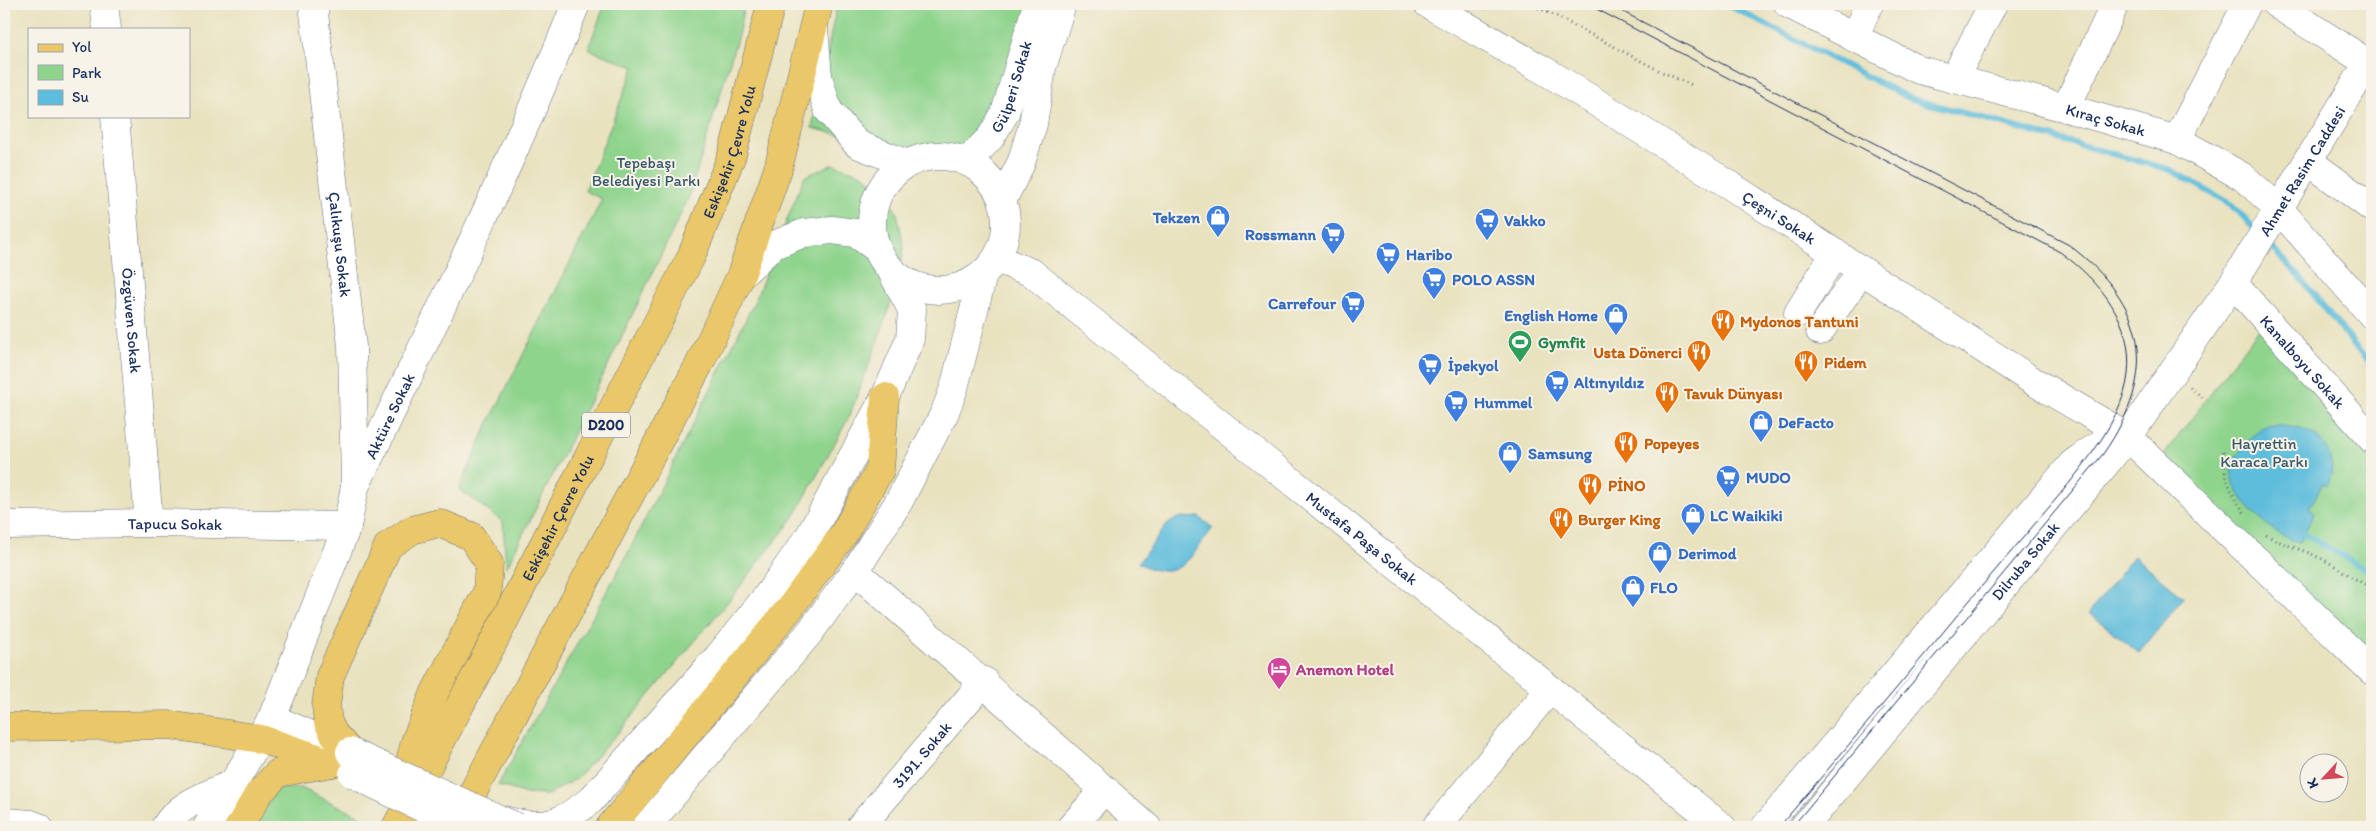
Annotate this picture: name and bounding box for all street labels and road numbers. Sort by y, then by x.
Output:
street label: Gülperi Sokak [987,39,1036,136]
street label: Eskişehir Çevre Yolu [699,83,760,221]
street label: Kıraç Sokak [2064,99,2148,141]
street label: Ahmet Rasim Caddesi [2255,103,2349,240]
street label: Çeşni Sokak [1739,187,1820,249]
street label: Çalıkuşu Sokak [324,191,355,298]
street label: Özgüven Sokak [118,267,145,374]
street label: Kanalboyu Sokak [2256,311,2349,413]
street label: Aktüre Sokak [361,370,419,462]
road number: D200 [582,412,630,438]
street label: Eskişehir Çevre Yolu [518,451,598,584]
street label: Mustafa Paşa Sokak [1302,488,1421,589]
street label: Tapucu Sokak [128,514,223,534]
street label: Dilruba Sokak [1988,518,2063,604]
street label: 3191. Sokak [888,718,955,792]

